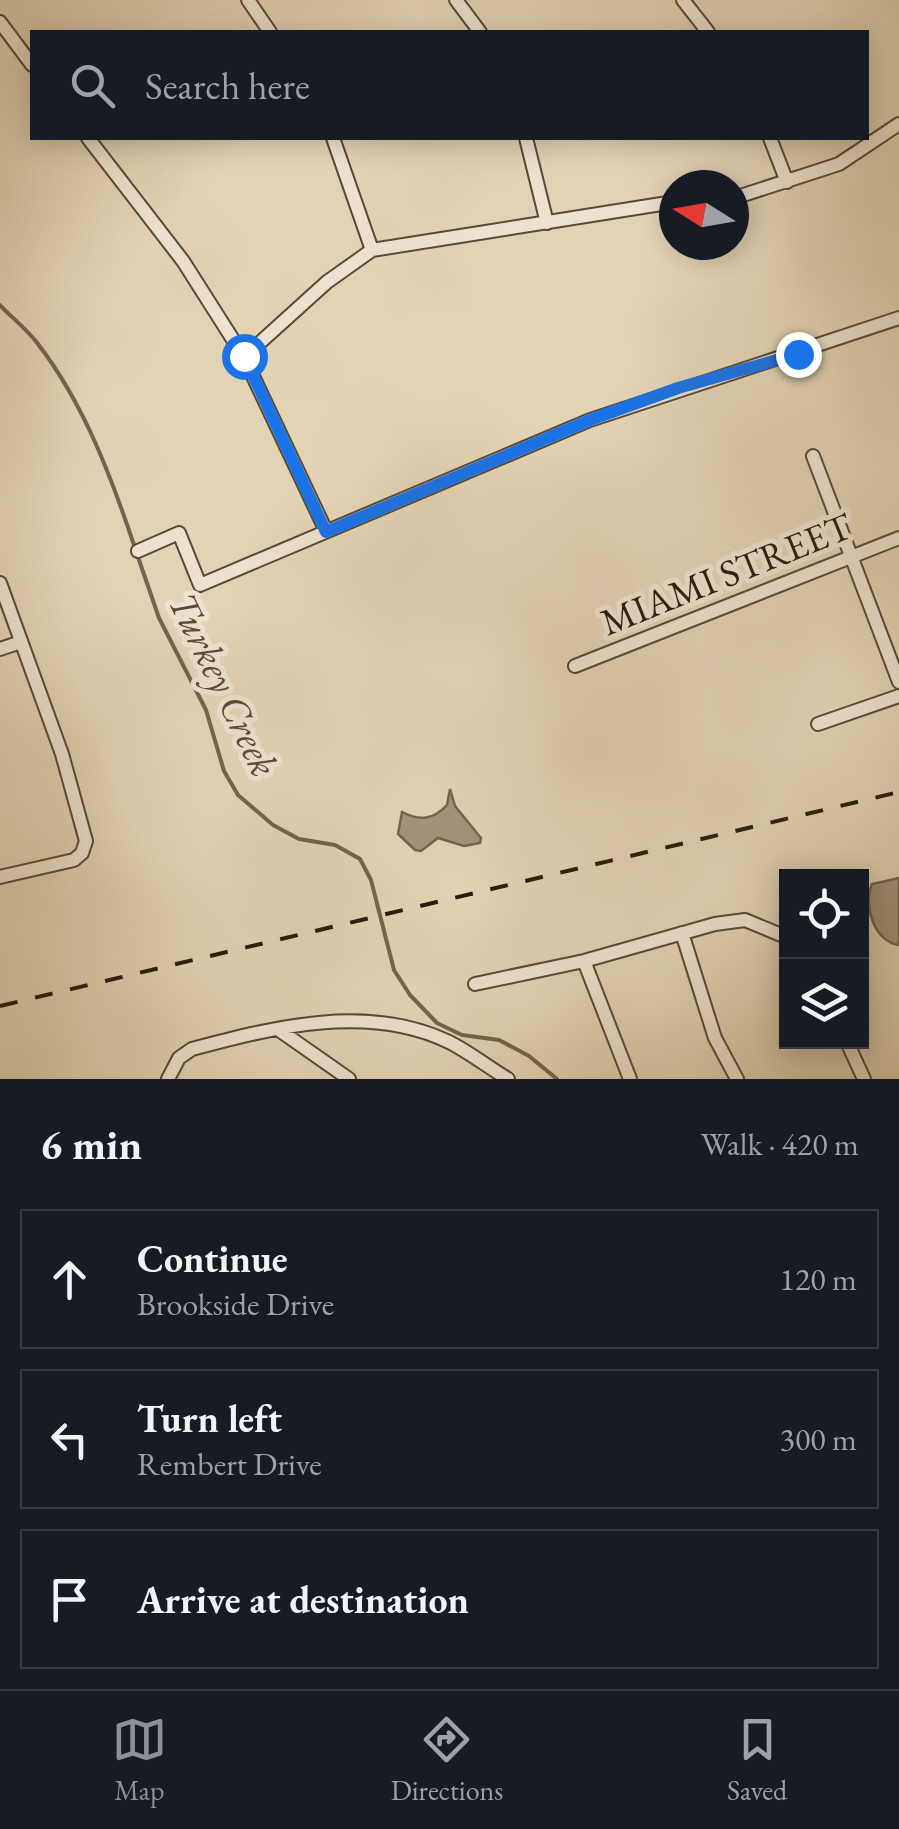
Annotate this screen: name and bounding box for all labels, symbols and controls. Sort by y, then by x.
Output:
search box [30,30,869,140]
icon: search [65,58,120,113]
text: Search here [145,61,310,110]
north arrow [659,170,749,260]
route end [776,332,822,378]
route start [222,334,268,380]
street label: MIAMI STREET [593,501,859,646]
water label: Turkey Creek [157,583,291,785]
map controls [779,869,869,1049]
button: locate [779,869,869,959]
button: layers [779,959,869,1049]
text: 6 min [40,1117,142,1172]
text: Walk · 420 m [701,1123,859,1165]
text: Continue [137,1234,288,1283]
icon: ahead [42,1252,97,1307]
text: 120 m [780,1258,857,1300]
text: Brookside Drive [137,1283,334,1325]
text: Turn left [137,1394,282,1443]
icon: left [42,1412,97,1467]
text: 300 m [780,1418,857,1460]
text: Rembert Drive [137,1443,322,1485]
icon: arrive [42,1572,97,1627]
text: Arrive at destination [137,1575,469,1624]
tab: Map [112,1712,167,1808]
tab: Directions [391,1712,503,1808]
tab: Saved [727,1712,787,1808]

